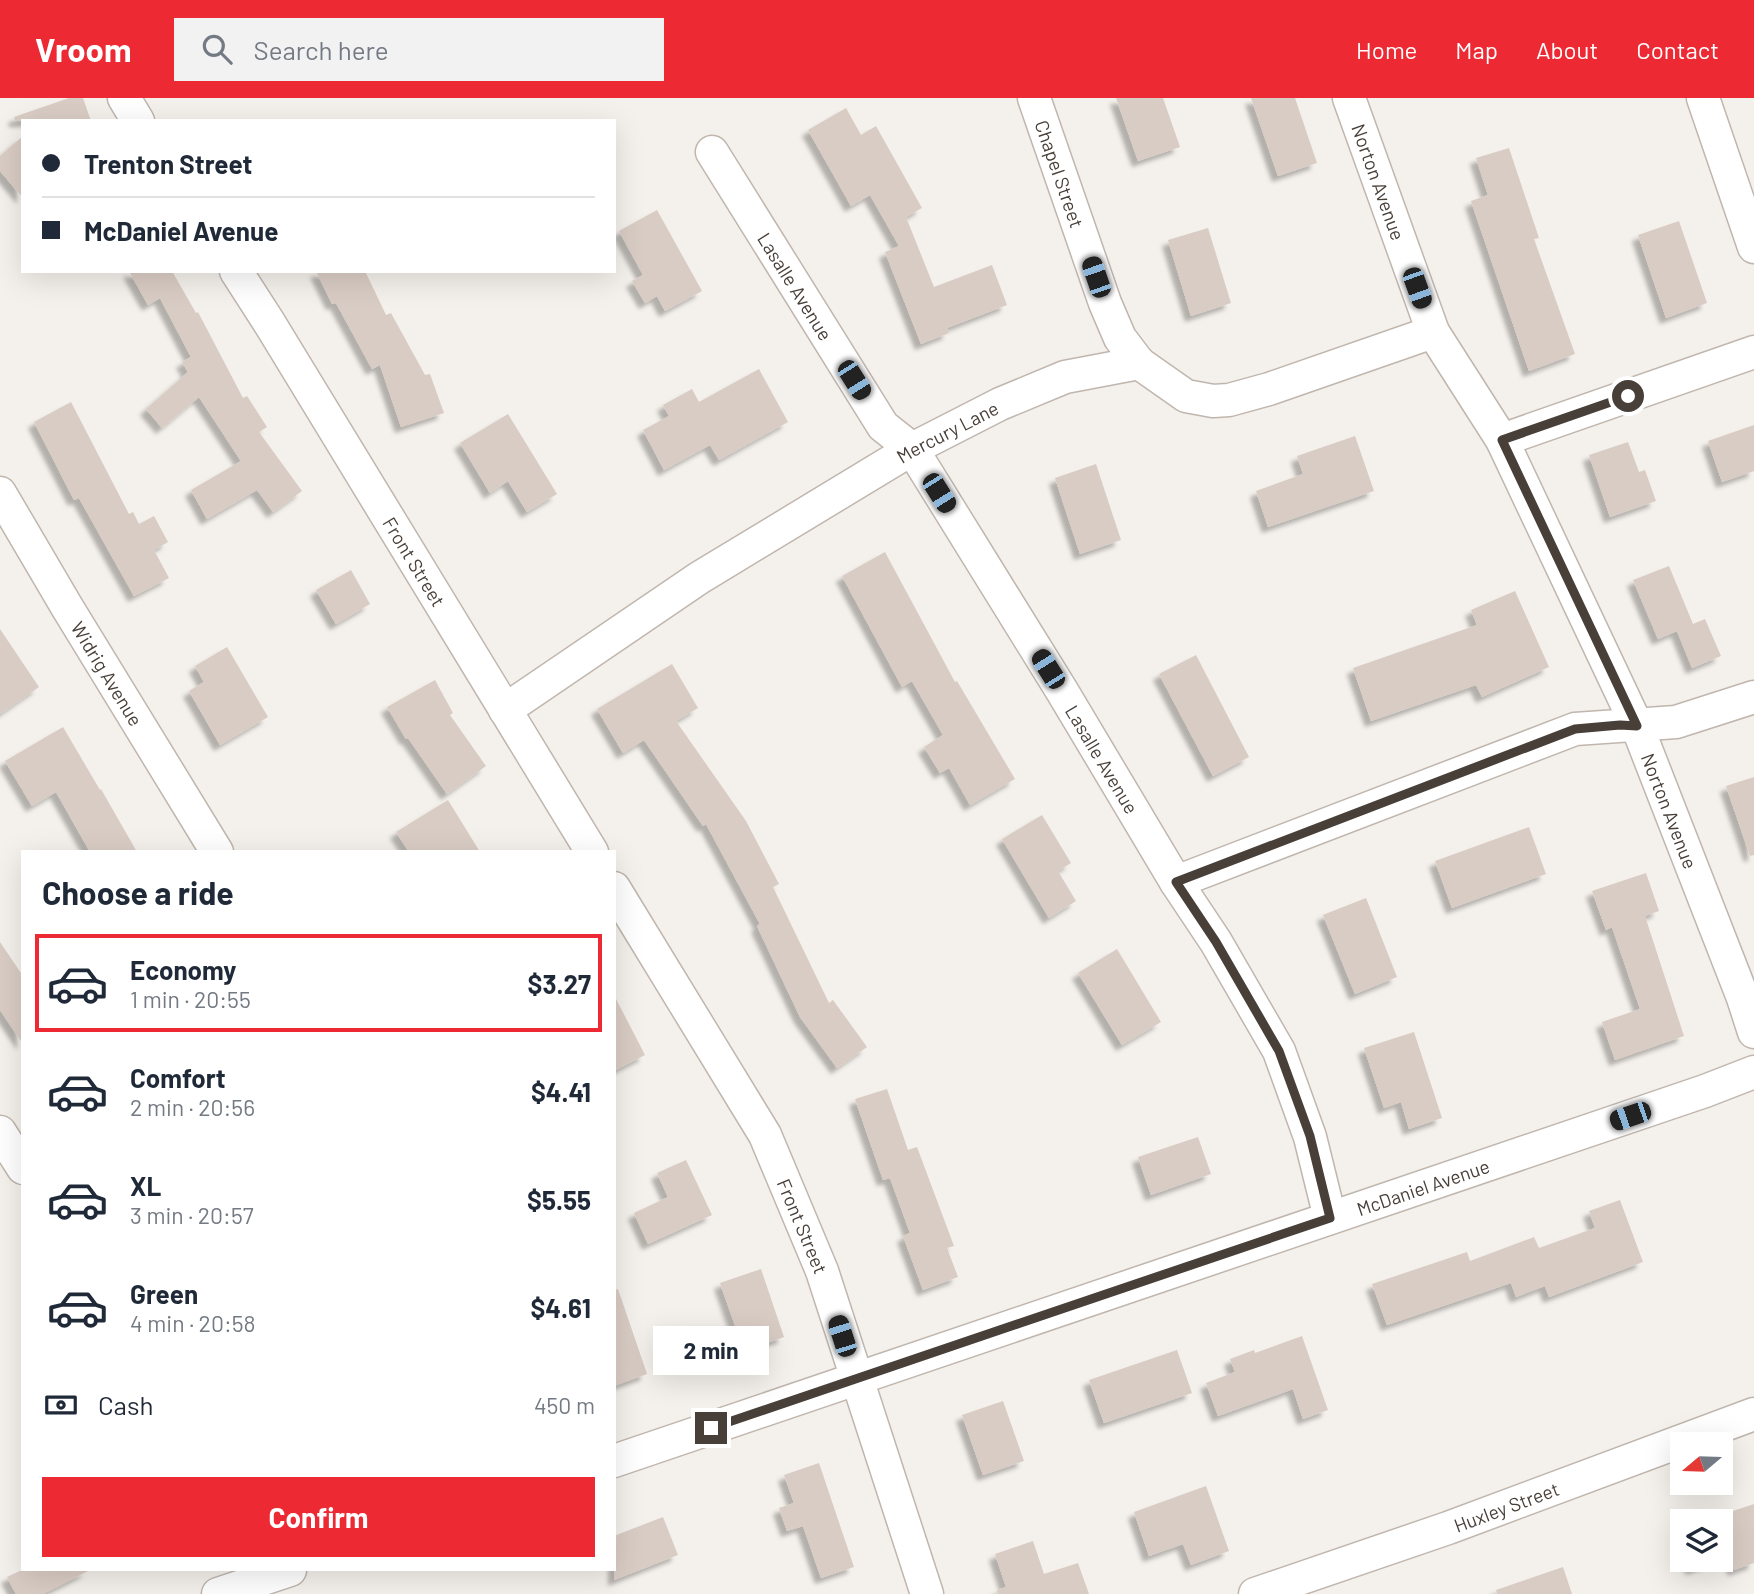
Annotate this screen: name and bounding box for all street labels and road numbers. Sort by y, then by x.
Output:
street label: Chapel Street [1031,117,1089,230]
street label: Norton Avenue [1348,121,1410,243]
street label: Lasalle Avenue [753,228,838,344]
street label: Mercury Lane [892,395,1002,467]
street label: Front Street [379,512,451,610]
street label: Widrig Avenue [67,617,148,730]
street label: Lasalle Avenue [1061,701,1144,818]
street label: Norton Avenue [1637,750,1703,872]
street label: McDaniel Avenue [1353,1154,1492,1220]
street label: Front Street [773,1175,833,1277]
street label: Huxley Street [1450,1476,1562,1536]

